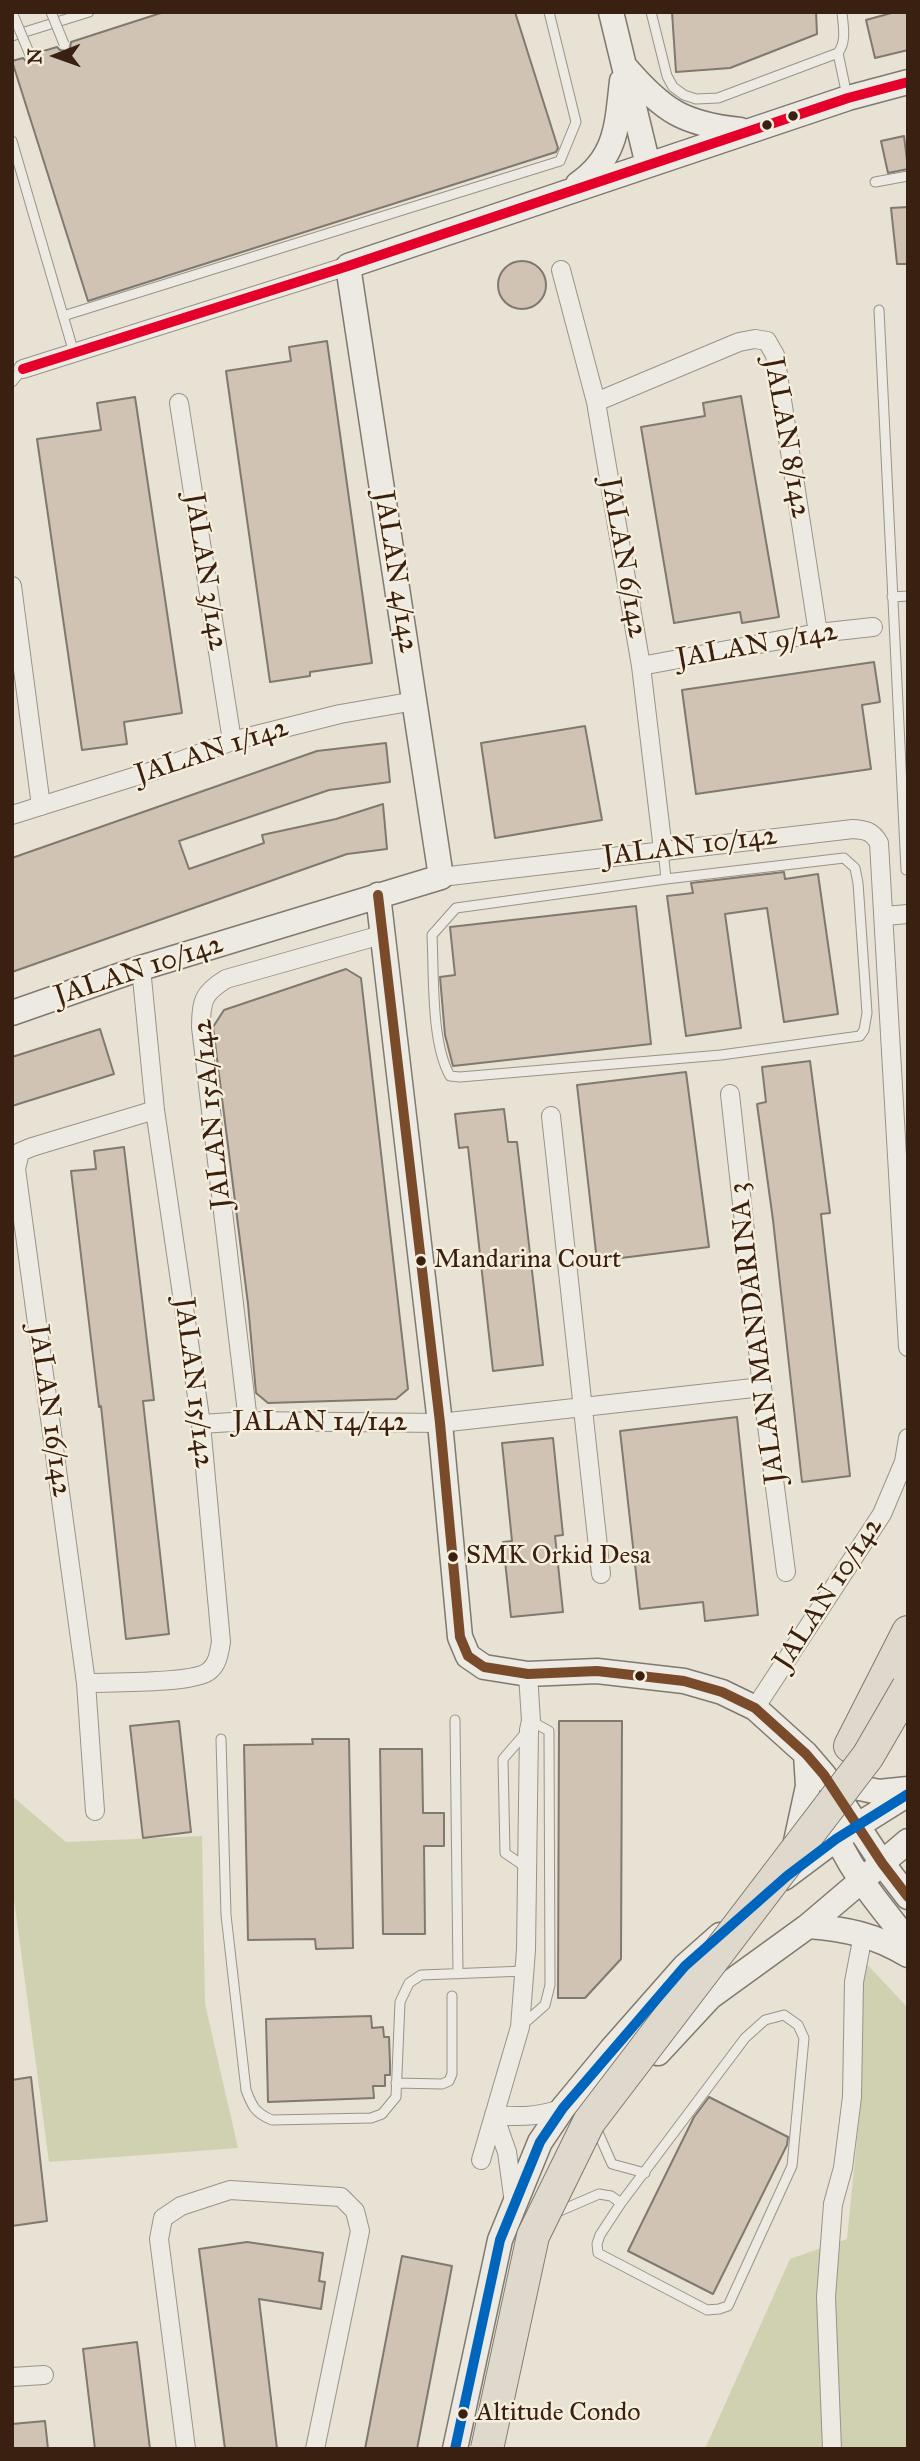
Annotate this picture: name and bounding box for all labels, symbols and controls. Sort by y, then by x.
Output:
north arrow [21,21,91,91]
text: N [23,48,46,65]
unlabelled marker [786,109,800,123]
unlabelled marker [760,118,774,132]
street label: JALAN 8/142 [755,355,817,521]
street label: JALAN 6/142 [592,475,654,641]
street label: JALAN 4/142 [366,489,424,655]
street label: JALAN 3/142 [176,491,234,653]
street label: JALAN 9/142 [674,615,840,677]
street label: JALAN 1/142 [131,711,293,793]
street label: JALAN 10/142 [601,820,779,874]
street label: JALAN 10/142 [50,928,228,1014]
street label: JALAN 15A/142 [186,1017,240,1211]
street label: JALAN MANDARINA 3 [723,1180,793,1486]
place label: Mandarina Court [434,1245,621,1277]
marker: Mandarina Court [414,1254,428,1268]
street label: JALAN 15/142 [166,1296,220,1470]
street label: JALAN 16/142 [20,1323,78,1499]
street label: JALAN 14/142 [233,1406,407,1440]
street label: JALAN 10/142 [767,1511,891,1677]
place label: SMK Orkid Desa [466,1541,651,1573]
marker: SMK Orkid Desa [446,1550,460,1564]
unlabelled marker [633,1669,647,1683]
place label: Altitude Condo [476,2398,641,2430]
marker: Altitude Condo [456,2407,470,2421]

